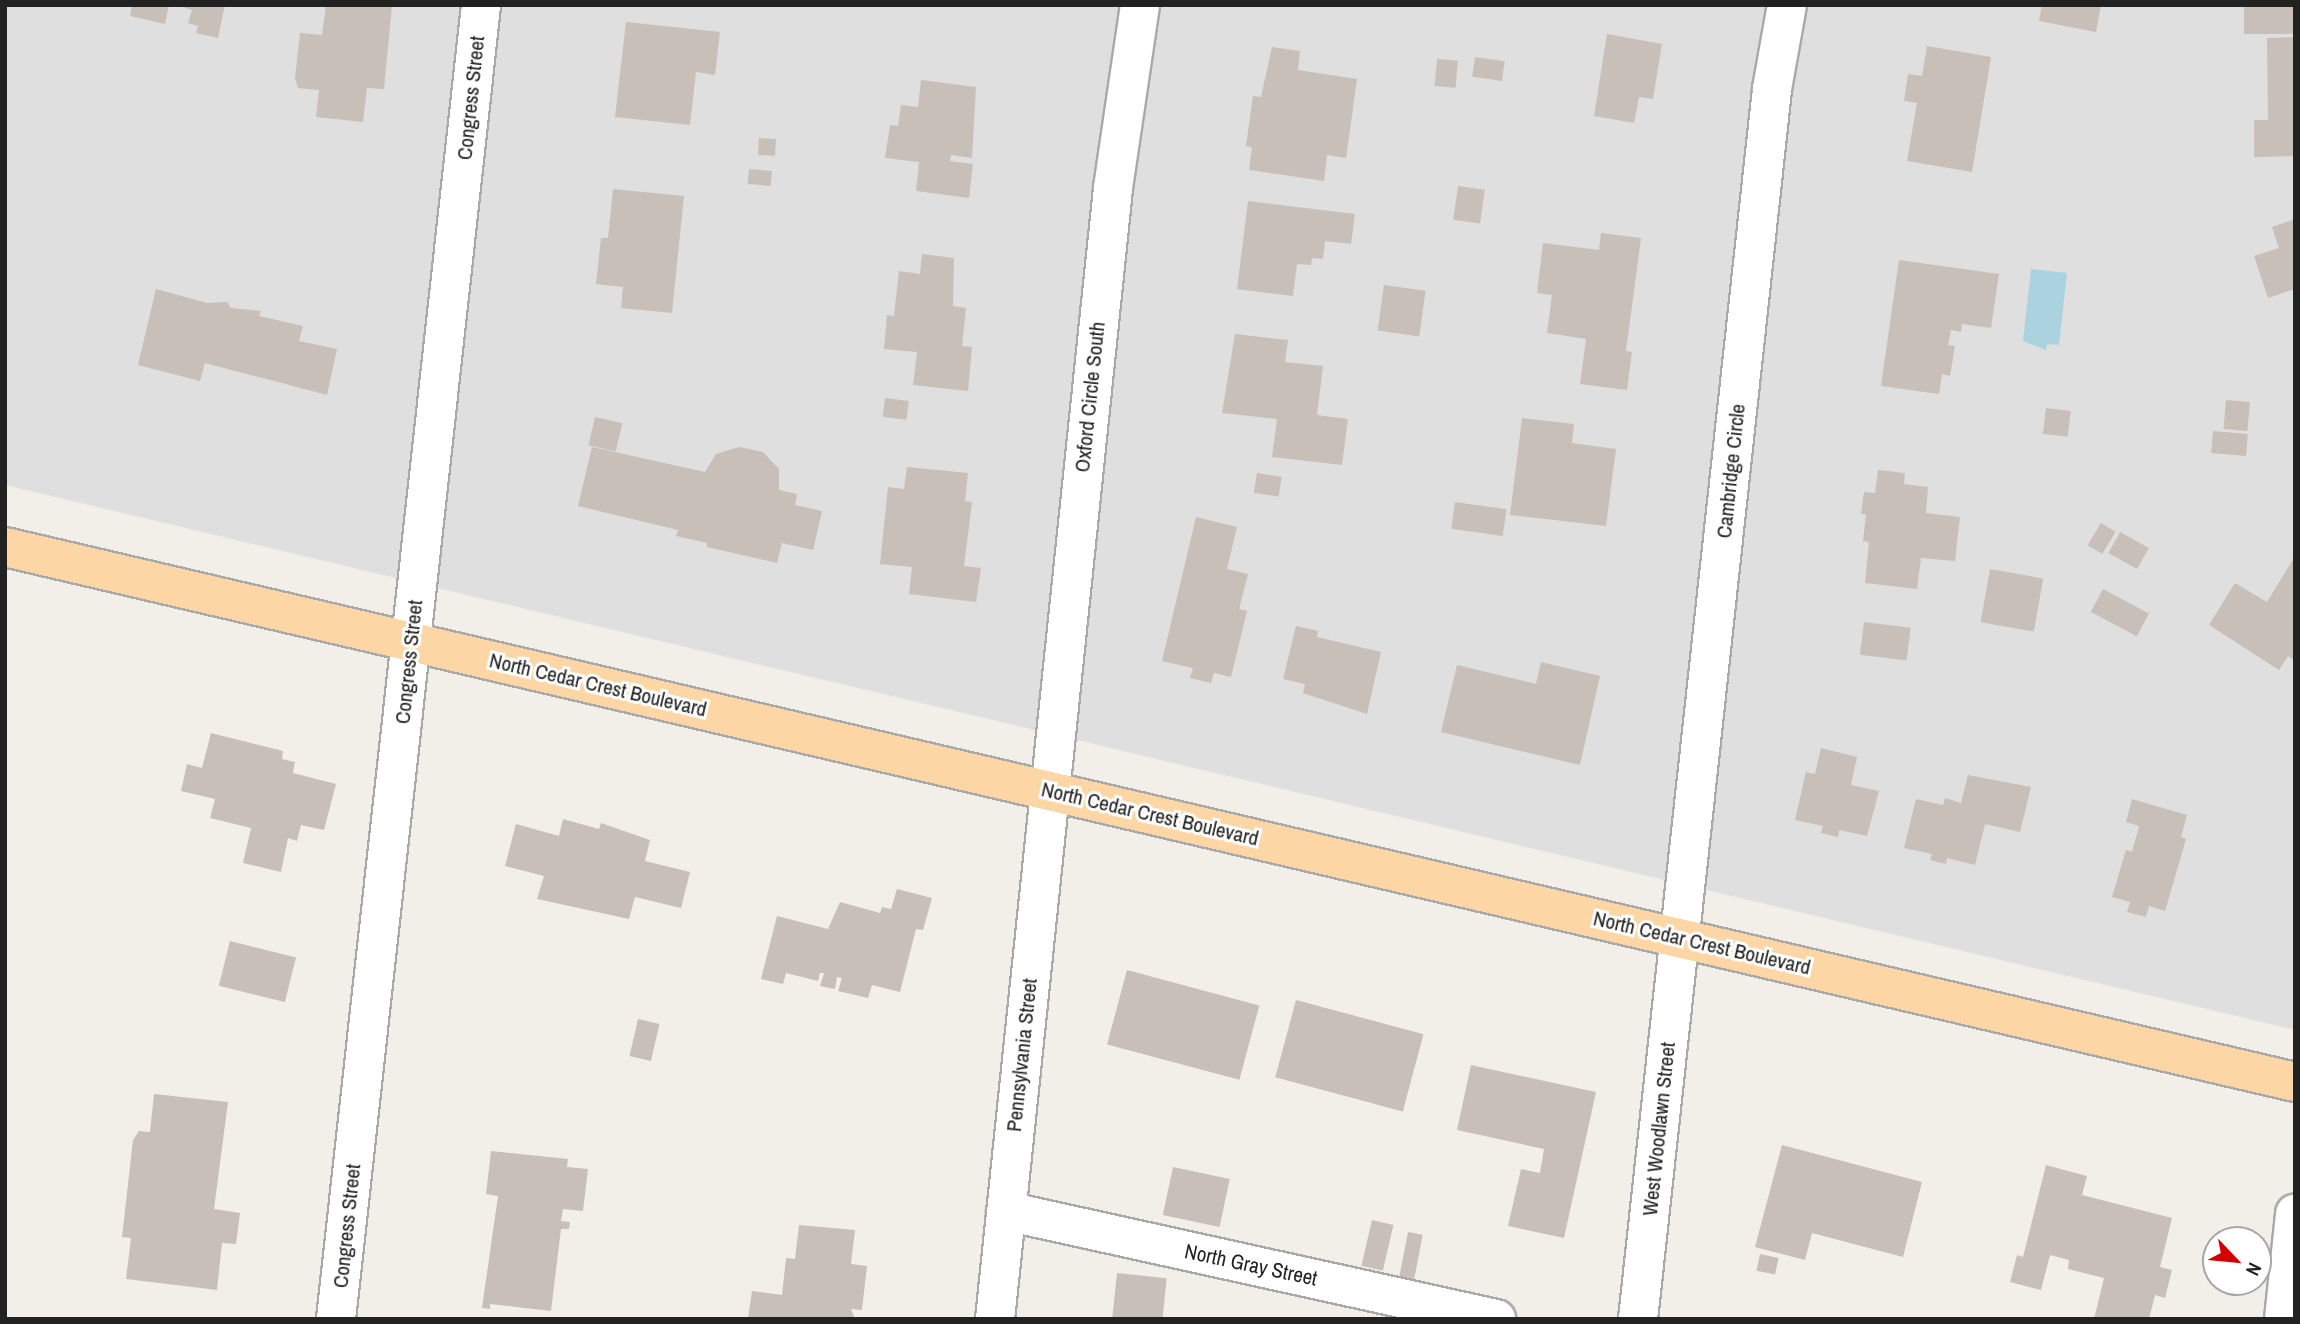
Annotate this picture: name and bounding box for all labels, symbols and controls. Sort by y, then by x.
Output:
street label: Congress Street [452,35,490,161]
street label: Oxford Circle South [1070,320,1110,474]
street label: Cambridge Circle [1711,403,1751,539]
street label: Congress Street [390,599,428,725]
street label: North Cedar Crest Boulevard [487,648,709,722]
street label: North Cedar Crest Boulevard [1039,777,1261,851]
street label: North Cedar Crest Boulevard [1591,906,1813,980]
street label: Pennsylvania Street [1001,977,1043,1133]
street label: West Woodlawn Street [1637,1041,1681,1217]
street label: Congress Street [328,1163,366,1289]
north arrow [2202,1226,2272,1296]
street label: North Gray Street [1182,1239,1320,1291]
text: N [2240,1259,2268,1280]

